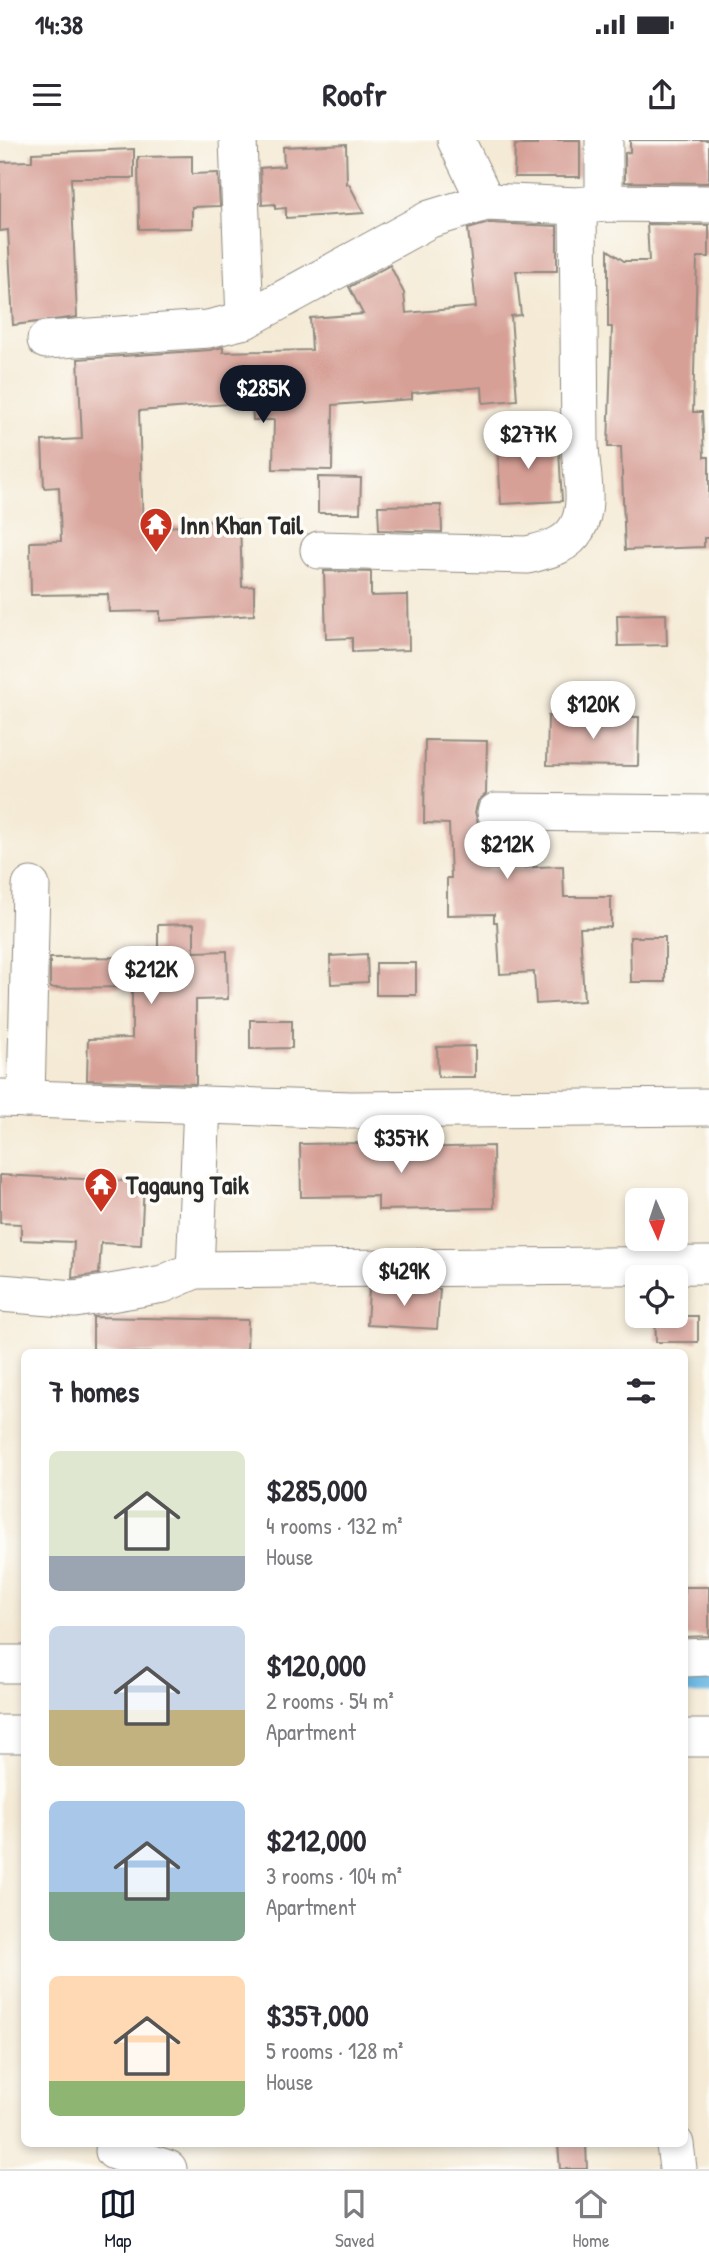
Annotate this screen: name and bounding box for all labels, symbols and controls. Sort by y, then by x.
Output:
text: 14:38 [35,7,83,42]
text: Roofr [322,73,387,116]
icon: menu [28,76,66,114]
icon: share [643,76,681,114]
pin: $285K [214,366,312,425]
text: $285K [236,372,290,403]
pin: $277K [479,412,577,471]
text: $277K [499,418,557,449]
temple icon: Inn Khan Tail [137,505,175,554]
place label: Inn Khan Tail [180,507,304,542]
pin: $120K [544,682,642,741]
text: $120K [566,688,620,719]
pin: $212K [458,822,556,881]
text: $212K [480,828,534,859]
pin: $212K [102,946,200,1006]
text: $212K [124,953,178,984]
pin: $357K [352,1116,450,1175]
text: $357K [373,1122,429,1153]
temple icon: Tagaung Taik [82,1165,120,1214]
place label: Tagaung Taik [125,1167,249,1203]
north arrow [625,1188,688,1251]
map controls [625,1188,688,1328]
pin: $429K [355,1248,453,1308]
text: $429K [378,1255,430,1286]
button: locate [625,1265,688,1328]
text: 7 homes [49,1371,139,1411]
icon: filters [622,1372,660,1410]
text: $285,000 [266,1470,367,1510]
icon: home [105,1479,189,1563]
text: 4 rooms · 132 m² [266,1510,403,1541]
text: House [266,1541,313,1572]
text: $120,000 [266,1645,366,1685]
icon: home [105,1654,189,1738]
text: 2 rooms · 54 m² [266,1685,394,1716]
text: Apartment [266,1716,356,1747]
text: $212,000 [266,1820,367,1860]
icon: home [105,1829,189,1913]
text: 3 rooms · 104 m² [266,1860,402,1891]
text: Apartment [266,1891,356,1922]
text: $357,000 [266,1995,369,2035]
icon: home [105,2004,189,2088]
text: 5 rooms · 128 m² [266,2035,403,2066]
text: House [266,2066,313,2097]
tab: Map [99,2185,137,2253]
tab: Saved [335,2185,374,2253]
tab: Home [572,2185,610,2253]

